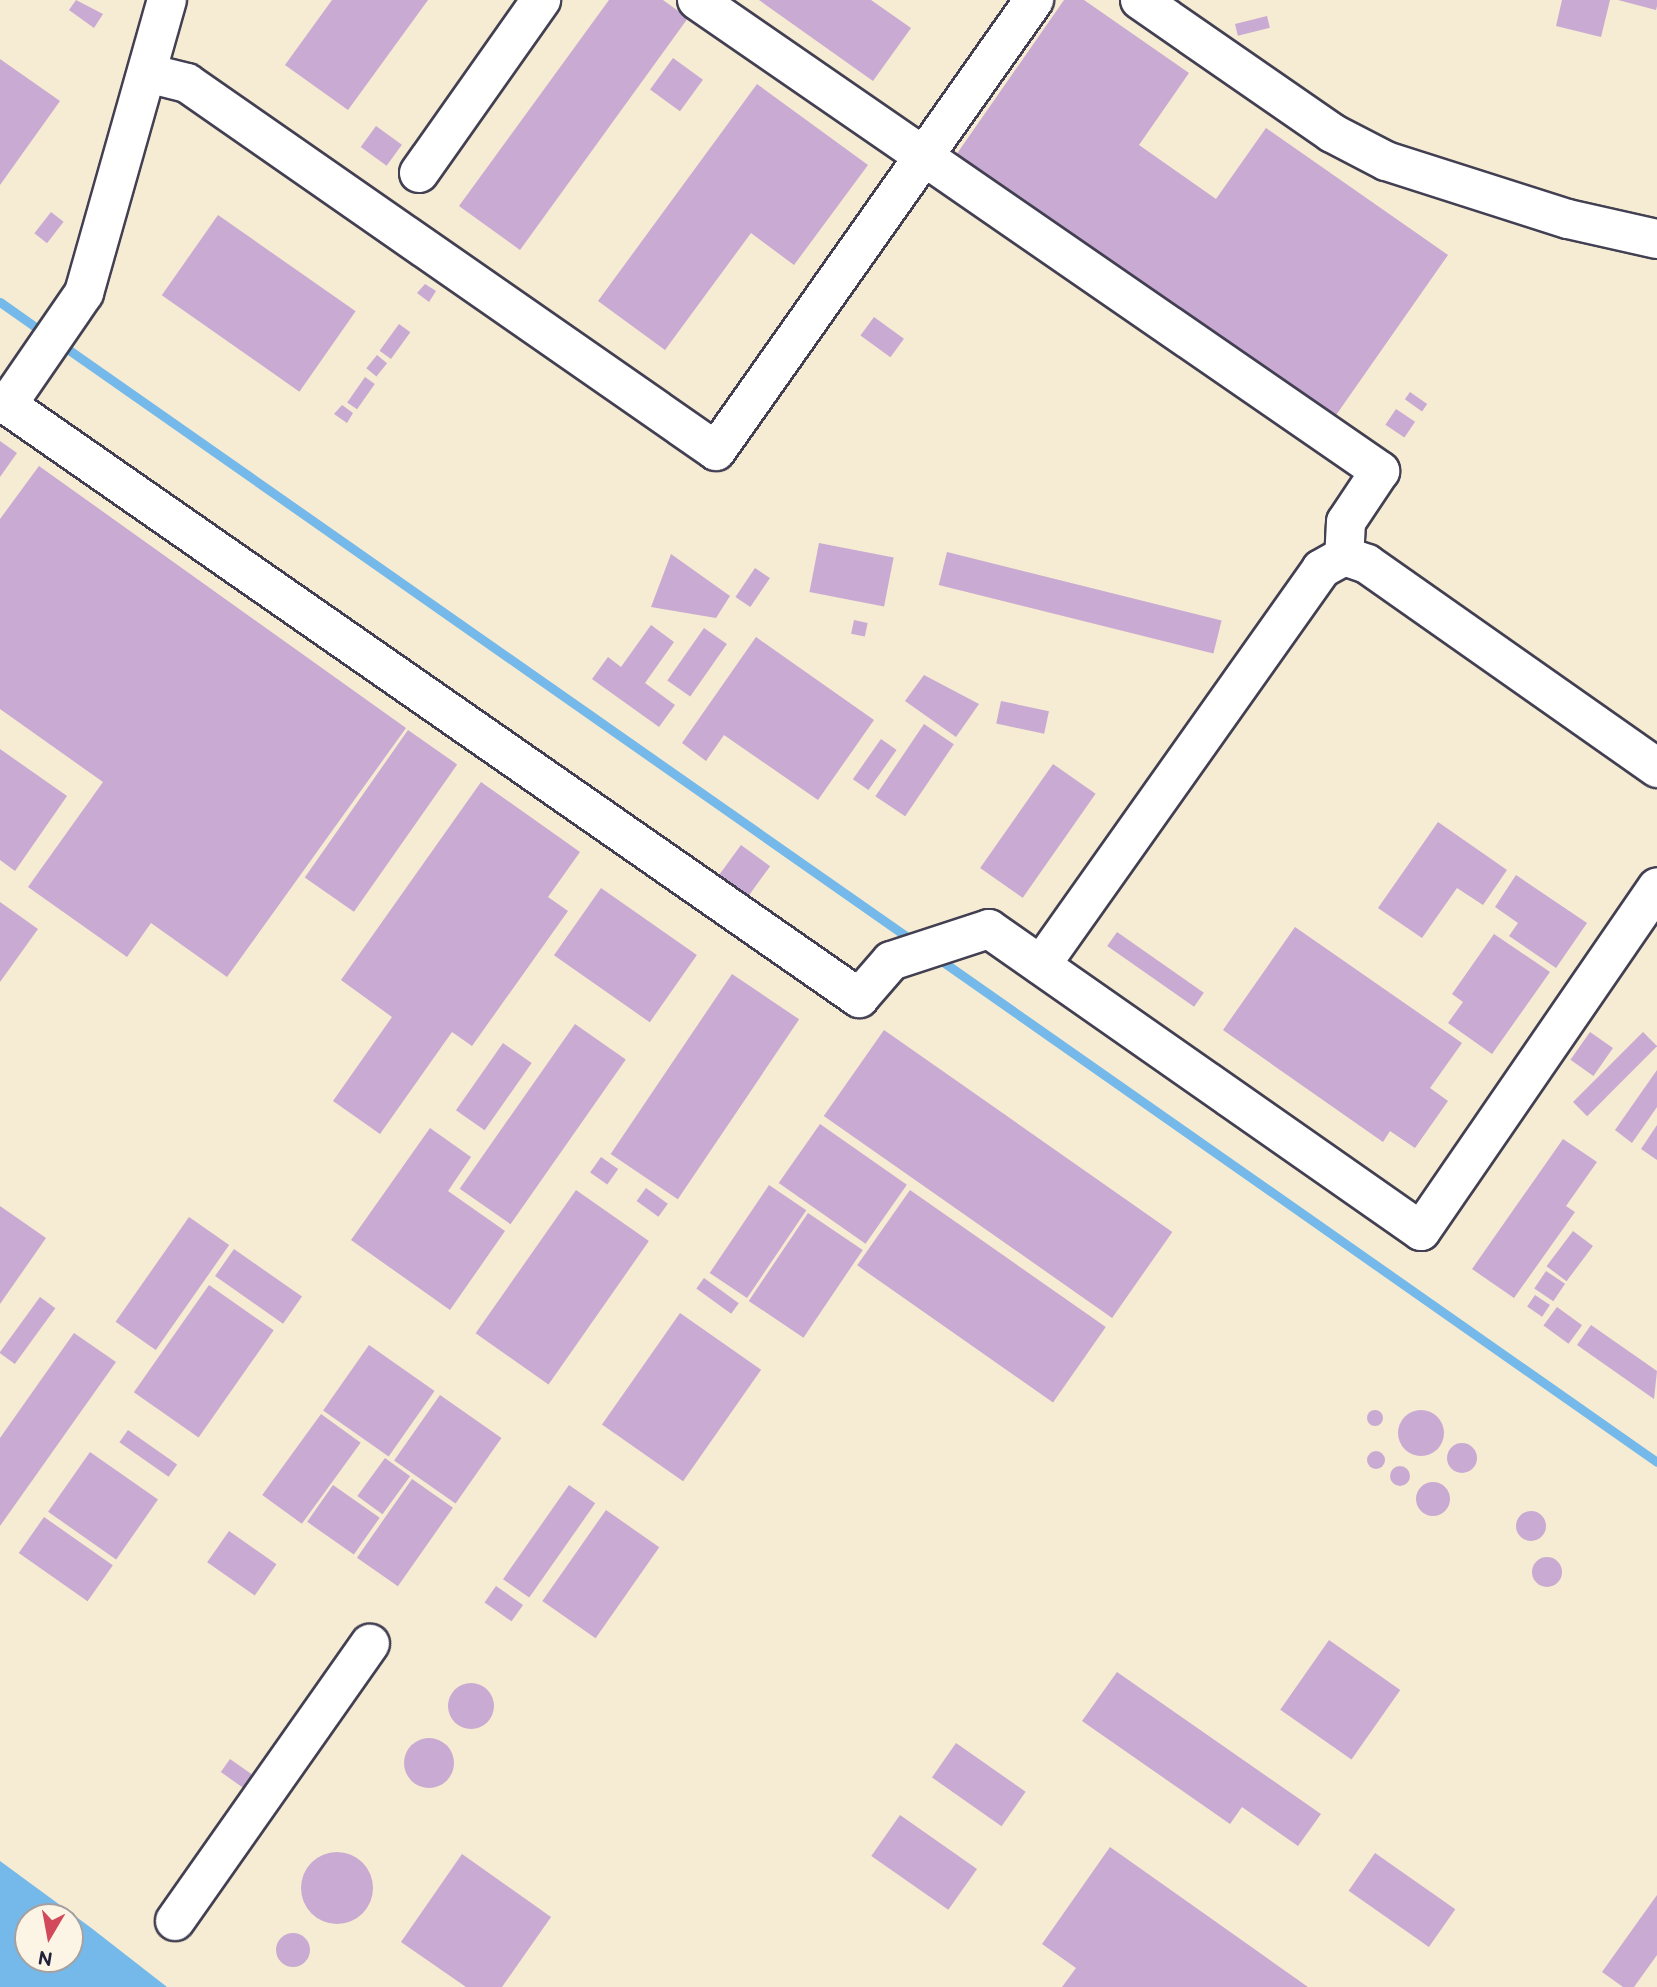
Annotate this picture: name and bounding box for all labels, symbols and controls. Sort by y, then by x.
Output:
north arrow [14,1903,84,1973]
text: N [37,1945,55,1970]

